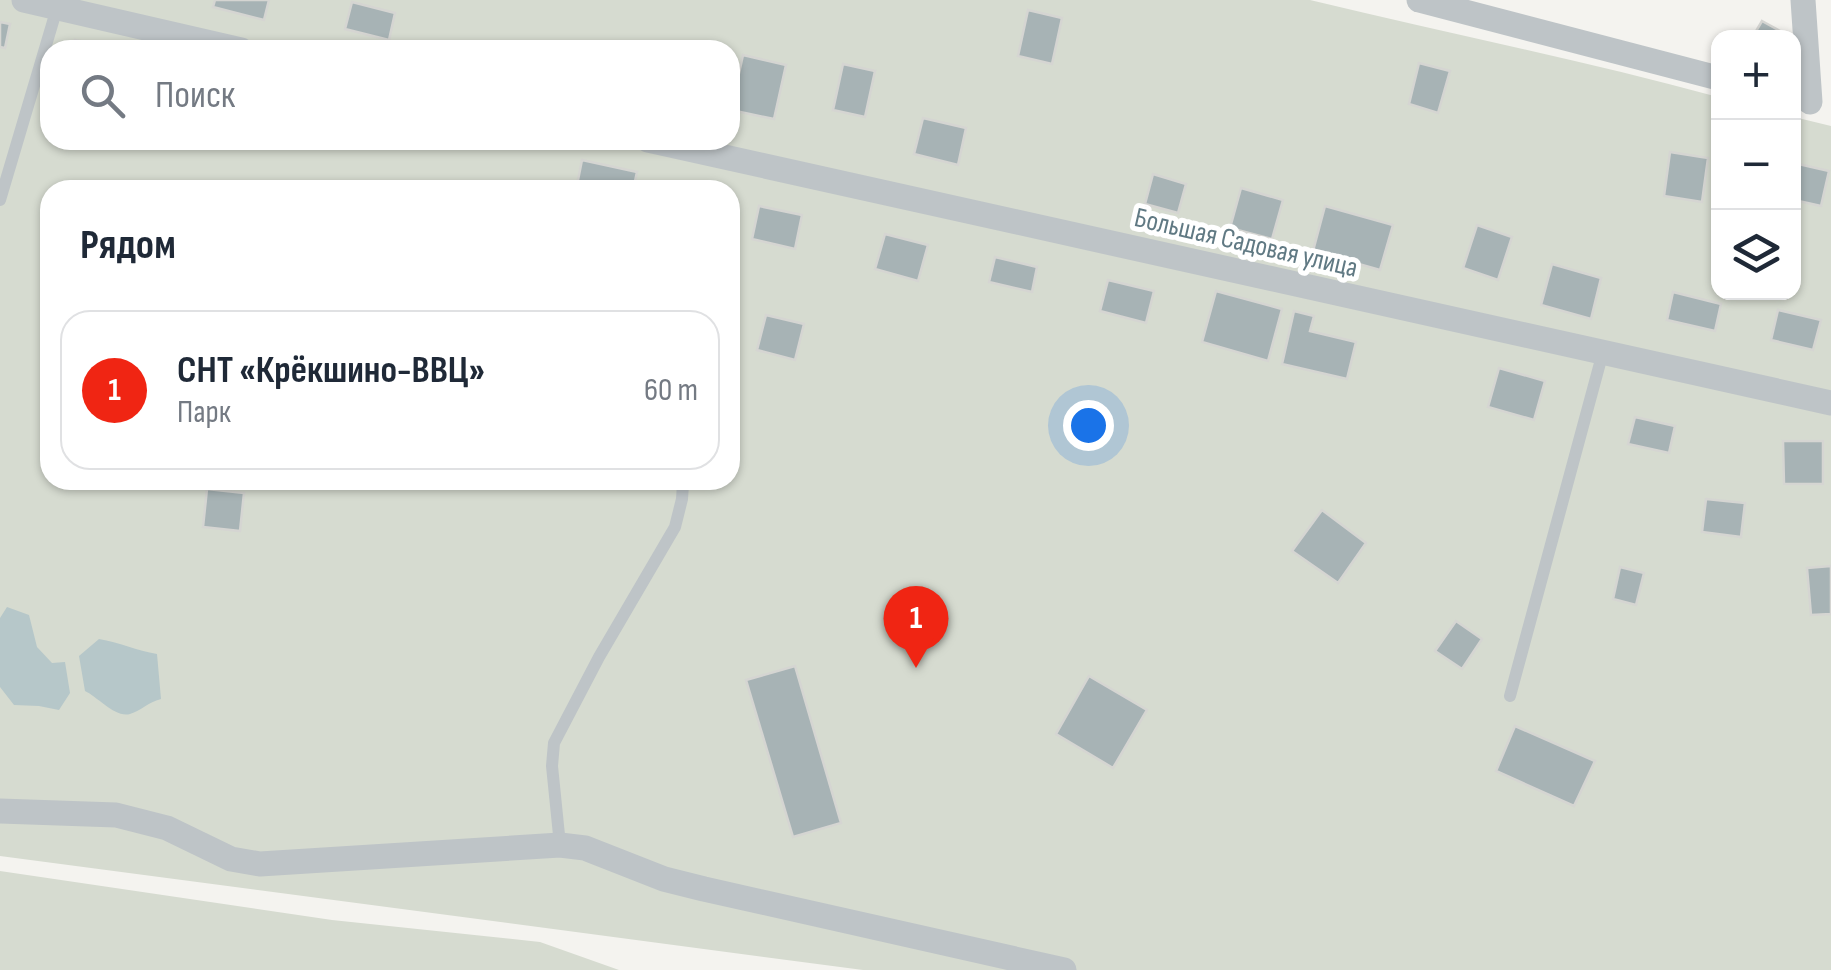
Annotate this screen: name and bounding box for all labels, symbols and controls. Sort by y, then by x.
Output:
map controls [1711,30,1801,300]
button: + [1711,30,1801,120]
search box [40,40,740,150]
icon: search [75,68,130,123]
text: Поиск [155,73,235,118]
button: − [1711,120,1801,210]
street label: Большая Садовая улица [1131,201,1361,285]
button: layers [1711,210,1801,300]
text: Рядом [80,220,176,271]
text: СНТ «Крёкшино-ВВЦ» [177,348,485,393]
text: 1 [108,371,121,410]
text: 60 m [644,371,698,410]
text: Парк [177,393,231,432]
your location [1063,400,1114,451]
pin: 1 [884,586,948,668]

